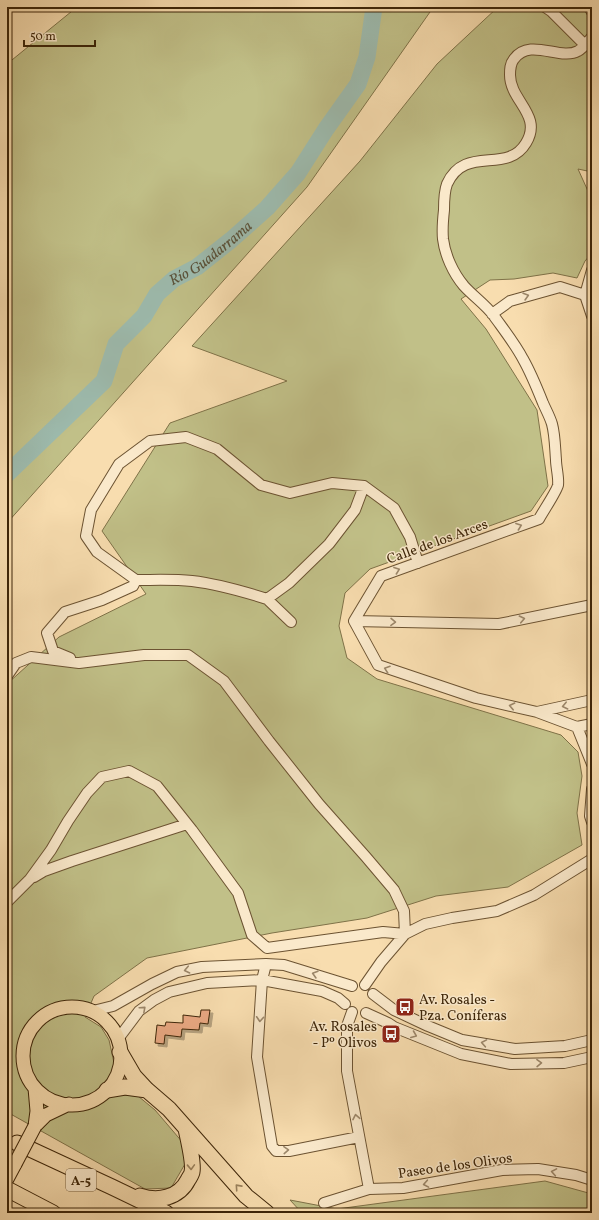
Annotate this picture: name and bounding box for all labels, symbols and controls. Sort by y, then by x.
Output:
scale bar [24,22,95,48]
text: 50 m [30,29,56,45]
water label: Río Guadarrama [166,217,258,292]
one-way arrow [523,292,530,301]
street label: Calle de los Arces [384,515,491,570]
one-way arrow [516,523,523,531]
one-way arrow [393,567,400,575]
one-way arrow [519,616,525,624]
one-way arrow [390,617,396,626]
one-way arrow [384,665,391,673]
one-way arrow [561,701,568,709]
one-way arrow [509,703,515,711]
one-way arrow [184,966,190,974]
one-way arrow [312,970,319,979]
place label: Av. Rosales - Pza. Coníferas [419,991,507,1026]
bus stop icon: Av. Rosales - Pza. Coníferas [394,996,416,1018]
one-way arrow [138,1007,145,1014]
one-way arrow [255,1016,264,1022]
place label: Av. Rosales - Pº Olivos [309,1018,377,1053]
bus stop icon: Av. Rosales - Pº Olivos [380,1023,402,1045]
one-way arrow [409,1030,417,1038]
one-way arrow [481,1040,487,1048]
one-way arrow [536,1059,542,1068]
one-way arrow [352,1114,360,1120]
one-way arrow [283,1146,289,1155]
street label: Paseo de los Olivos [397,1149,514,1184]
one-way arrow [187,1163,196,1170]
one-way arrow [551,1168,557,1177]
road number: A-5 [66,1169,96,1191]
one-way arrow [422,1179,429,1187]
one-way arrow [235,1184,243,1192]

